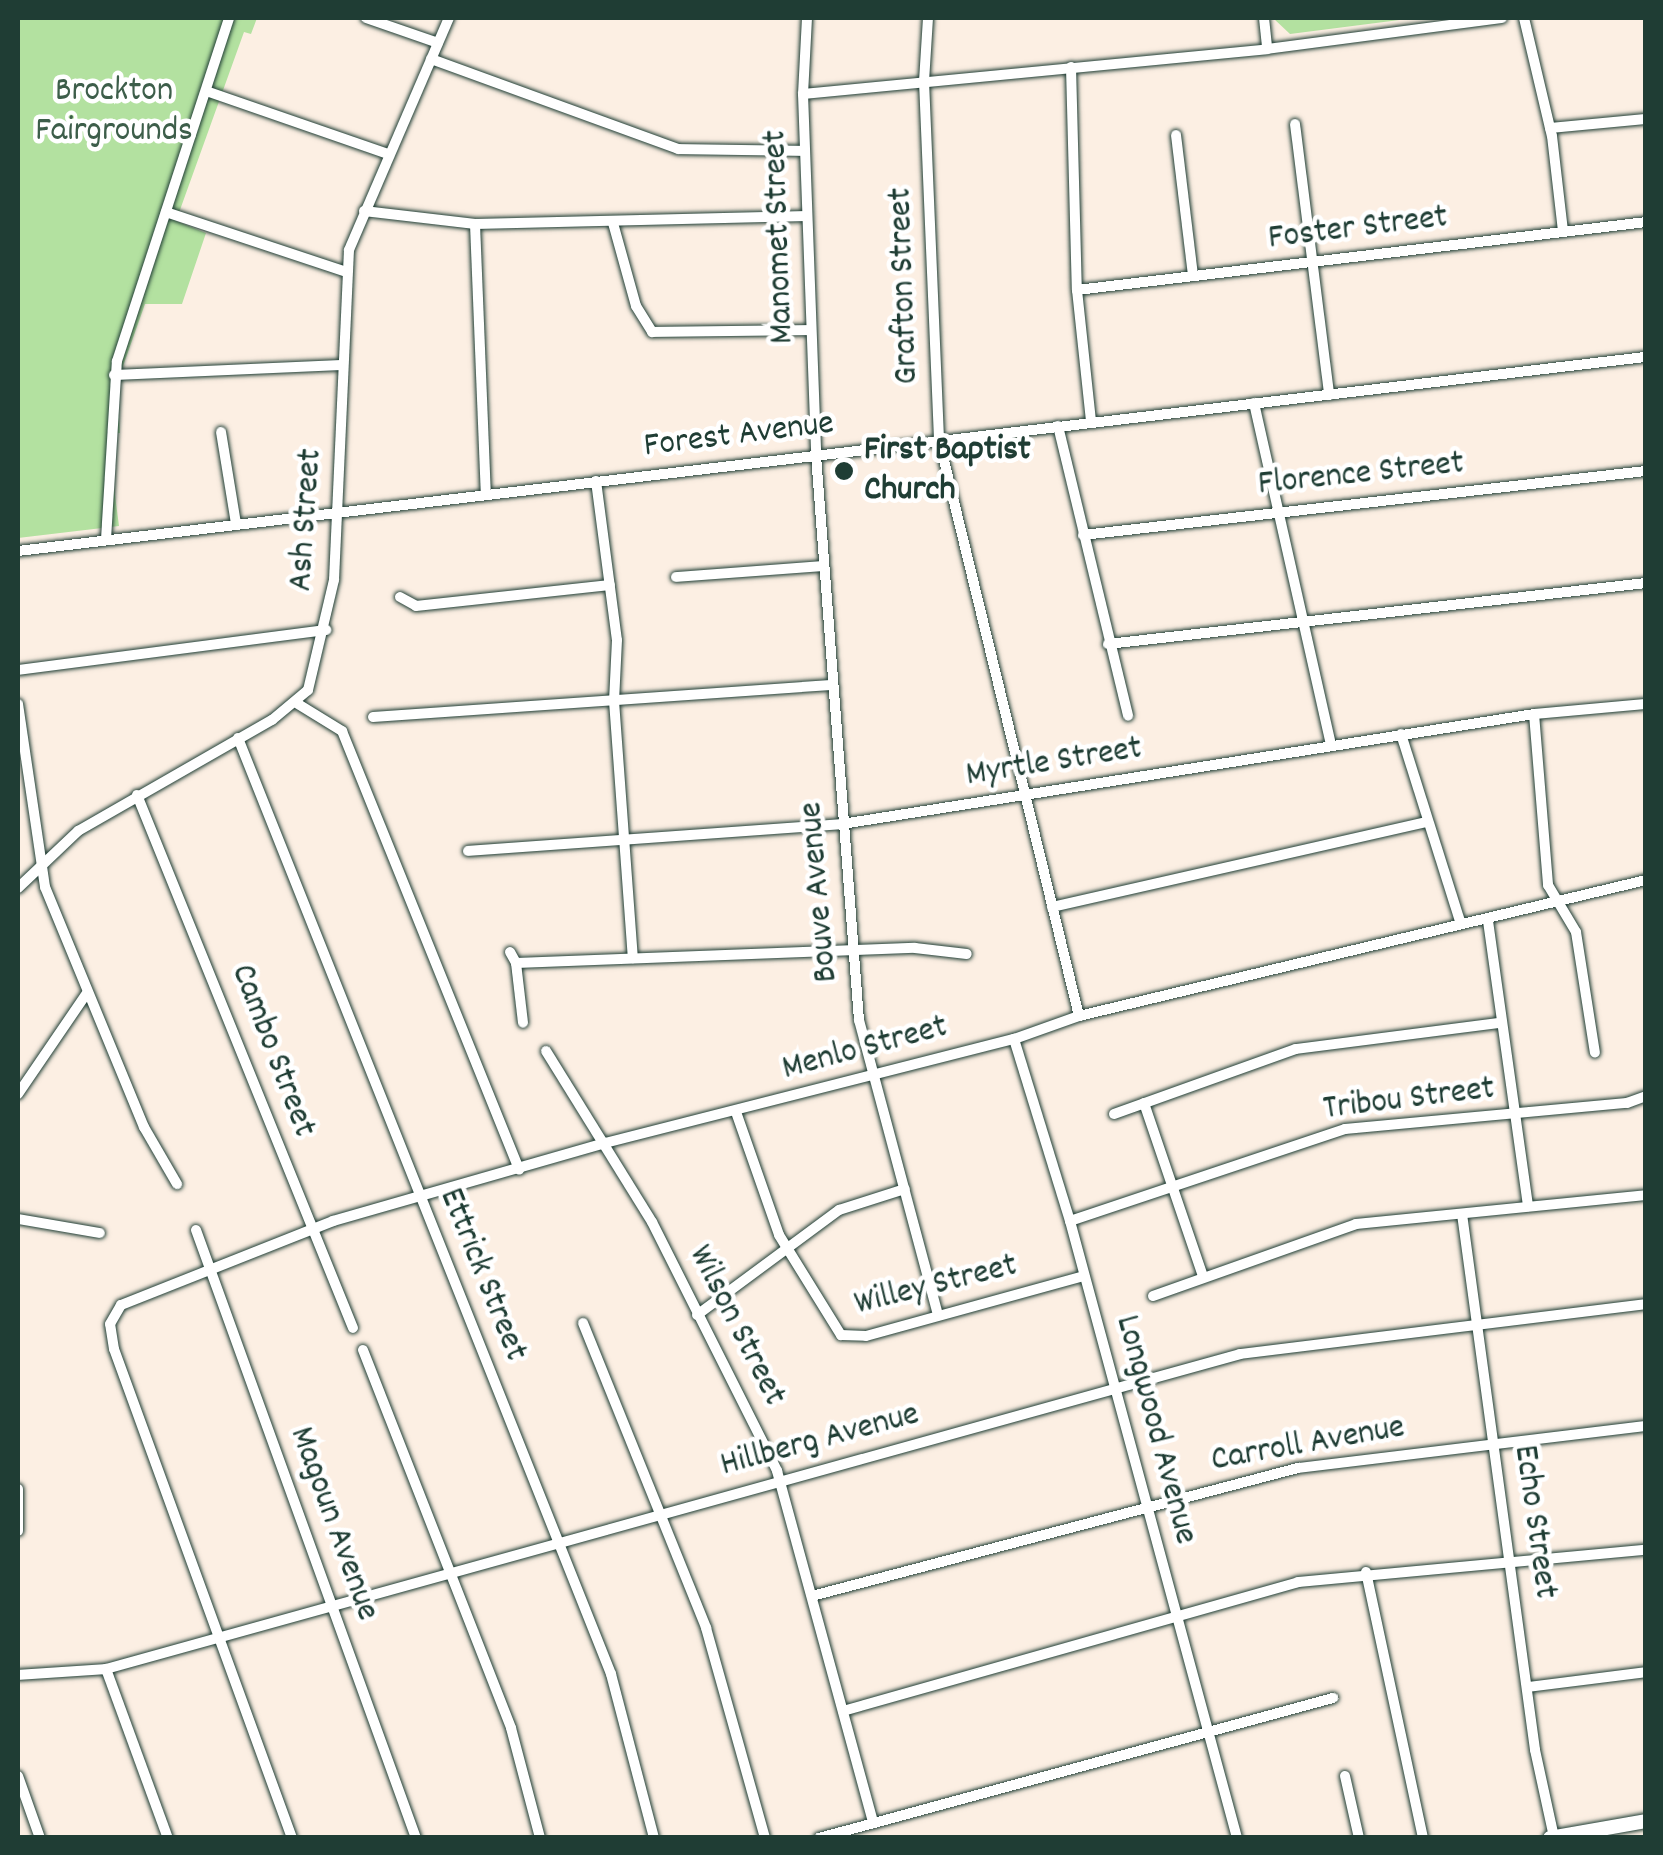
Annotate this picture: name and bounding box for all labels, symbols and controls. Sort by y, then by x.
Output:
park label: Brockton Fairgrounds [35,71,193,153]
street label: Manomet Street [755,129,805,345]
street label: Grafton Street [881,187,929,385]
street label: Foster Street [1266,197,1450,261]
street label: Forest Avenue [642,404,836,468]
place label: First Baptist Church [864,430,1031,512]
street label: Florence Street [1256,443,1466,507]
street label: Ash Street [281,447,333,593]
marker: First Baptist Church [833,460,855,482]
street label: Myrtle Street [963,728,1145,798]
street label: Bouve Avenue [791,800,849,984]
street label: Cambo Street [220,959,324,1143]
street label: Menlo Street [778,1007,952,1091]
street label: Tribou Street [1321,1069,1497,1131]
street label: Ettrick Street [428,1182,536,1368]
street label: Wilson Street [678,1239,794,1413]
street label: Willey Street [850,1246,1022,1326]
street label: Longwood Avenue [1104,1311,1206,1549]
street label: Hillberg Avenue [716,1394,924,1488]
street label: Carroll Avenue [1208,1407,1408,1483]
street label: Magoun Avenue [279,1422,387,1626]
street label: Echo Street [1502,1443,1566,1601]

